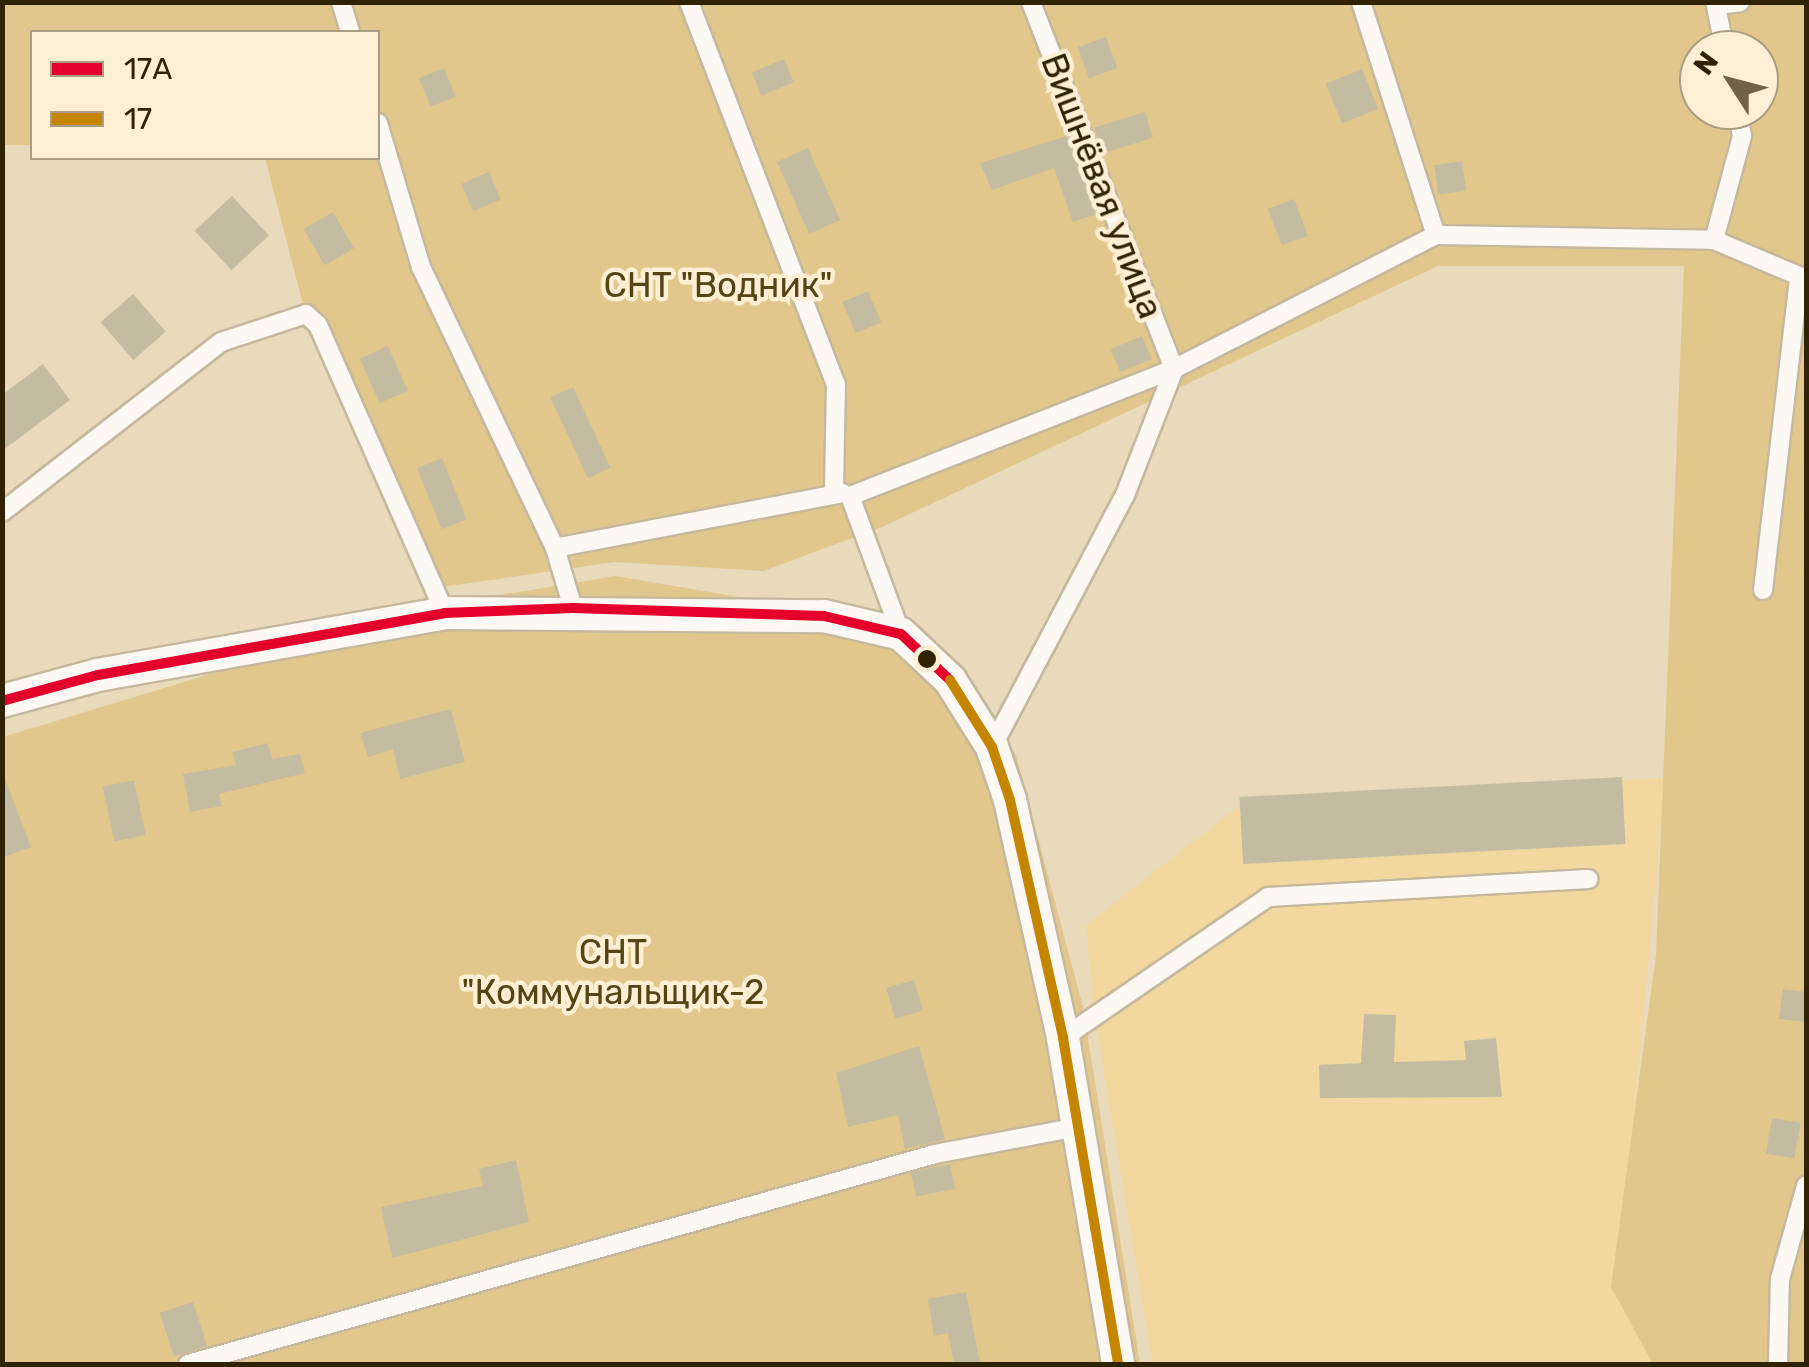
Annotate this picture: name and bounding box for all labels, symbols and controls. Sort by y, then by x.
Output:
legend [30,30,380,160]
north arrow [1679,30,1779,130]
text: N [1687,45,1725,81]
street label: Вишнёвая улица [1032,48,1172,324]
text: 17А [124,51,172,87]
text: 17 [124,101,152,137]
park label: СНТ "Водник" [603,264,833,306]
unlabelled marker [917,649,937,669]
park label: СНТ "Коммунальщик-2 [461,931,765,1013]

